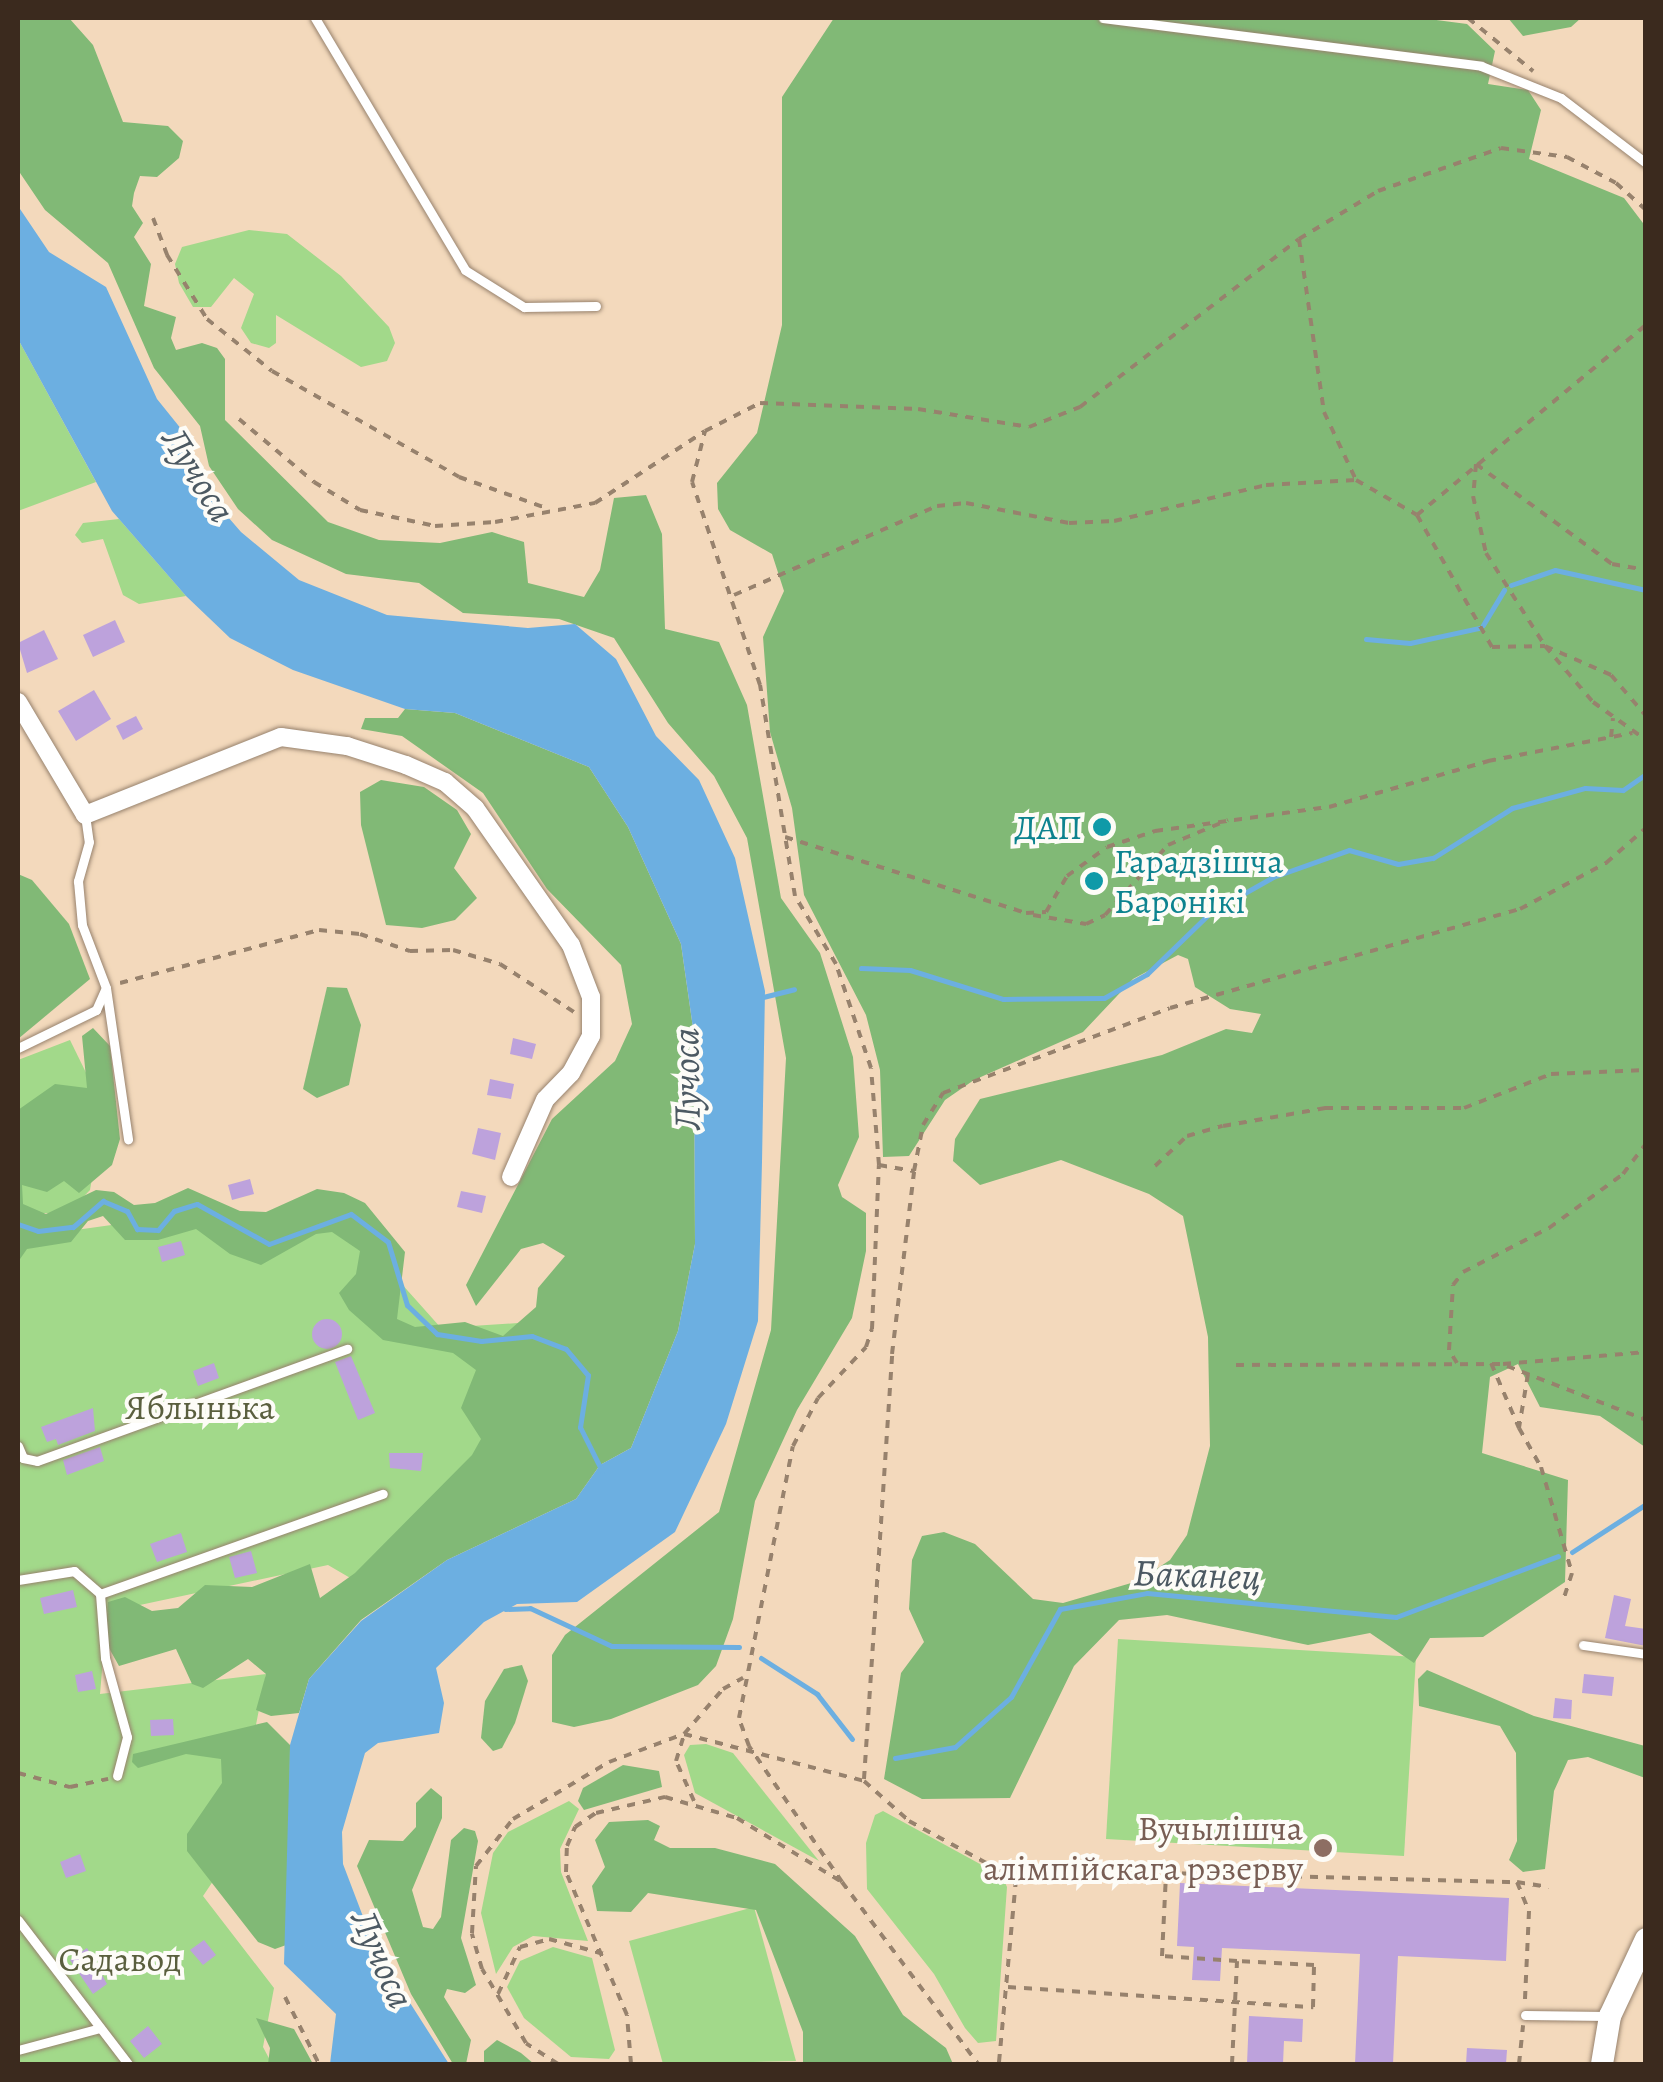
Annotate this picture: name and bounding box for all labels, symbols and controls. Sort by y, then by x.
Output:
water label: Лучоса [151,419,245,531]
place label: ДАП [1014,806,1082,848]
marker: ДАП [1091,816,1113,838]
place label: Гарадзішча Баронікі [1114,840,1283,922]
marker: Гарадзішча Баронікі [1083,870,1105,892]
water label: Лучоса [663,1027,711,1131]
park label: Яблынька [125,1386,275,1428]
water label: Баканец [1132,1550,1262,1600]
place label: Вучылішча алімпійскага рэзерву [983,1807,1303,1889]
marker: Вучылішча алімпійскага рэзерву [1312,1837,1334,1859]
water label: Лучоса [340,1903,424,2015]
park label: Садавод [59,1938,181,1980]

